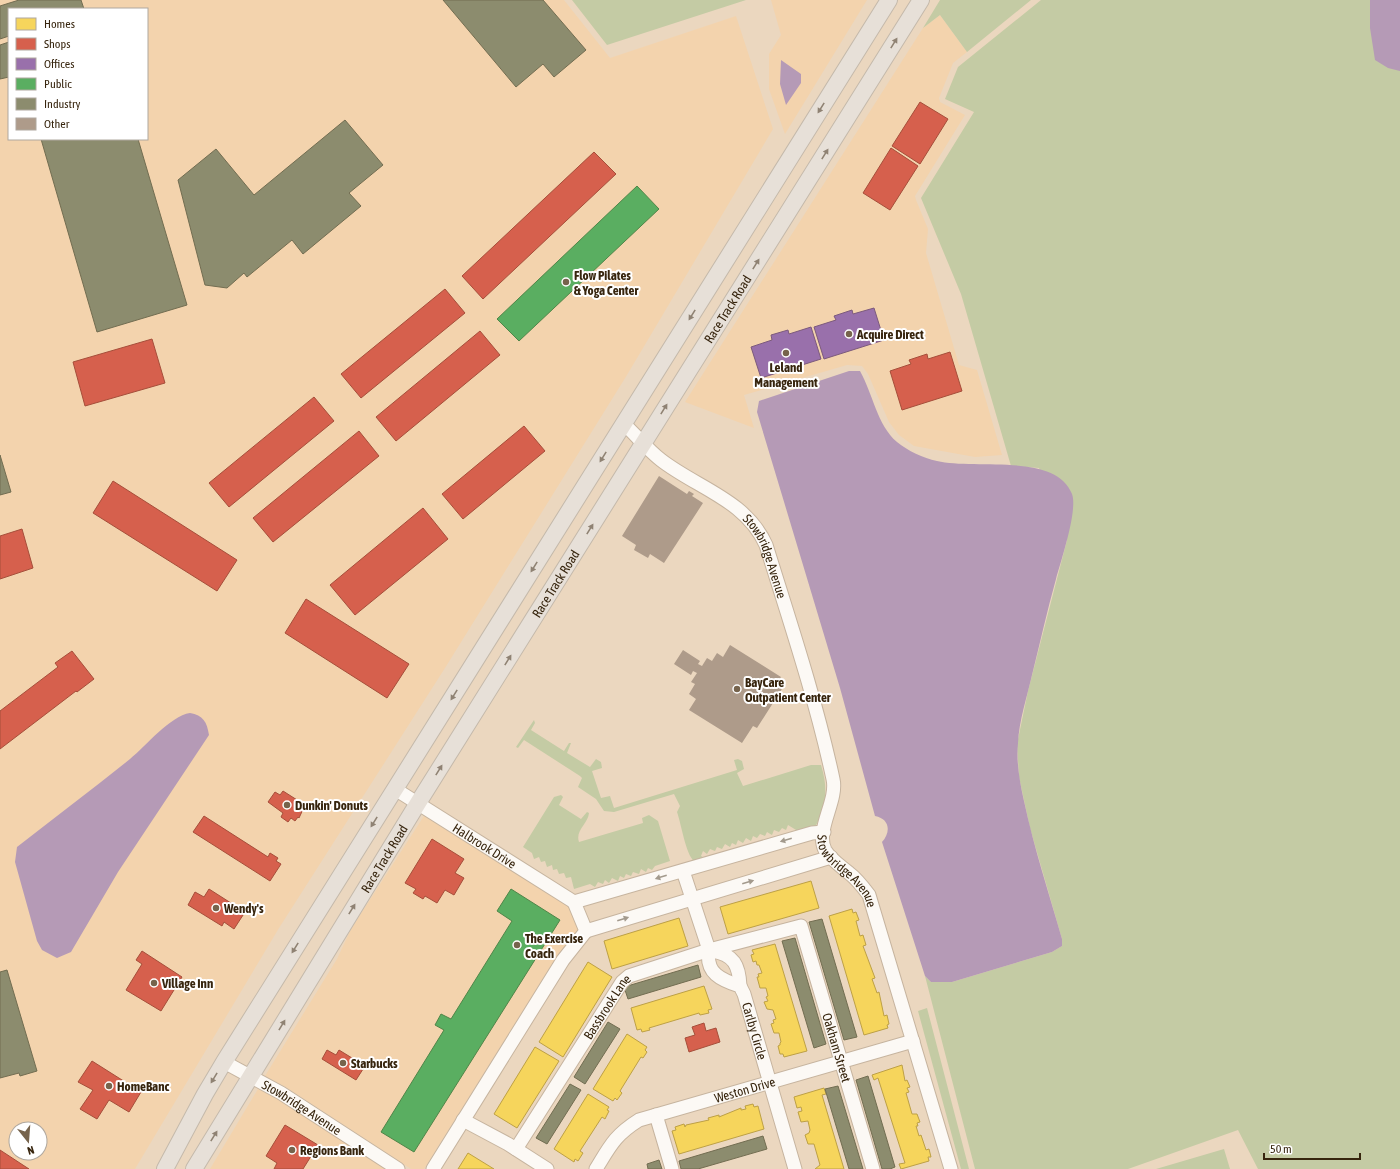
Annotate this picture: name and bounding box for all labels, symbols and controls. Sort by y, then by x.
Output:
legend [8,8,148,140]
text: Homes [44,17,75,31]
text: Shops [44,37,70,51]
one-way arrow [890,38,897,49]
text: Offices [44,57,74,71]
text: Public [44,77,72,91]
text: Industry [44,97,81,111]
one-way arrow [817,103,825,113]
text: Other [44,117,70,131]
one-way arrow [821,148,828,160]
one-way arrow [752,258,759,270]
place label: Flow Pilates & Yoga Center [574,268,639,298]
street label: Race Track Road [701,273,755,346]
marker: Flow Pilates & Yoga Center [561,277,571,287]
one-way arrow [688,309,695,321]
place label: Acquire Direct [856,327,924,342]
marker: Acquire Direct [844,329,854,339]
marker: Leland Management [781,348,791,358]
place label: Leland Management [754,360,818,390]
one-way arrow [660,404,668,414]
one-way arrow [599,452,607,462]
street label: Stowbridge Avenue [740,511,789,600]
one-way arrow [586,524,594,534]
street label: Race Track Road [529,547,583,620]
one-way arrow [530,561,537,573]
one-way arrow [504,654,511,666]
place label: BayCare Outpatient Center [745,675,832,705]
marker: BayCare Outpatient Center [732,684,742,694]
one-way arrow [450,690,457,701]
one-way arrow [435,764,442,776]
place label: Dunkin' Donuts [295,798,368,813]
marker: Dunkin' Donuts [282,800,292,810]
one-way arrow [371,816,378,828]
street label: Halbrook Drive [450,820,519,872]
street label: Race Track Road [358,822,411,895]
street label: Stowbridge Avenue [814,835,879,909]
one-way arrow [780,838,792,844]
one-way arrow [655,874,667,880]
one-way arrow [742,879,754,885]
place label: Wendy's [223,901,264,916]
marker: Wendy's [211,903,221,913]
one-way arrow [349,903,356,915]
one-way arrow [618,916,630,922]
place label: The Exercise Coach [525,931,583,961]
marker: The Exercise Coach [512,940,522,950]
one-way arrow [292,942,299,954]
street label: Bassbrook Lane [581,971,634,1042]
place label: Village Inn [161,976,213,991]
marker: Village Inn [149,978,159,988]
street label: Carlby Circle [739,1001,770,1062]
street label: Oakham Street [819,1011,854,1084]
one-way arrow [278,1020,286,1030]
place label: Starbucks [351,1056,398,1071]
marker: Starbucks [338,1058,348,1068]
one-way arrow [211,1072,218,1084]
street label: Weston Drive [713,1074,777,1106]
street label: Stowbridge Avenue [259,1077,344,1138]
place label: HomeBanc [117,1079,169,1094]
marker: HomeBanc [104,1081,114,1091]
north arrow [8,1121,48,1161]
one-way arrow [210,1131,218,1141]
scale bar [1264,1135,1360,1161]
text: 50 m [1270,1142,1292,1156]
place label: Regions Bank [300,1143,364,1158]
text: N [26,1144,36,1157]
marker: Regions Bank [287,1145,297,1155]

